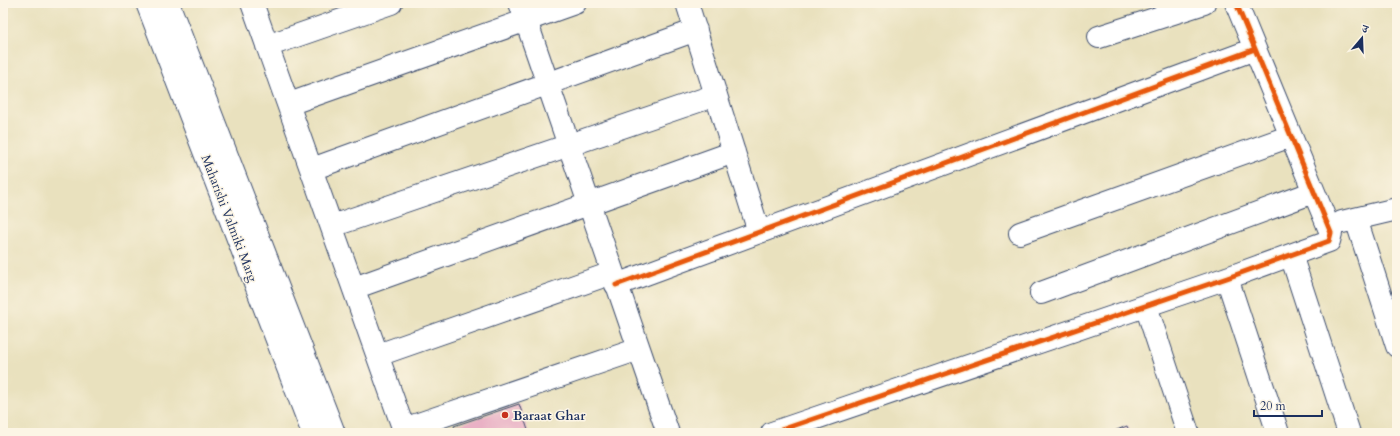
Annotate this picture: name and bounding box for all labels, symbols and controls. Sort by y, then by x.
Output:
north arrow [1342,18,1382,58]
text: उ [1359,21,1372,37]
street label: Maharishi Valmiki Marg [197,152,262,285]
scale bar [1254,392,1322,418]
text: 20 m [1260,398,1287,414]
place label: Baraat Ghar [513,407,586,425]
marker: Baraat Ghar [500,410,510,420]

